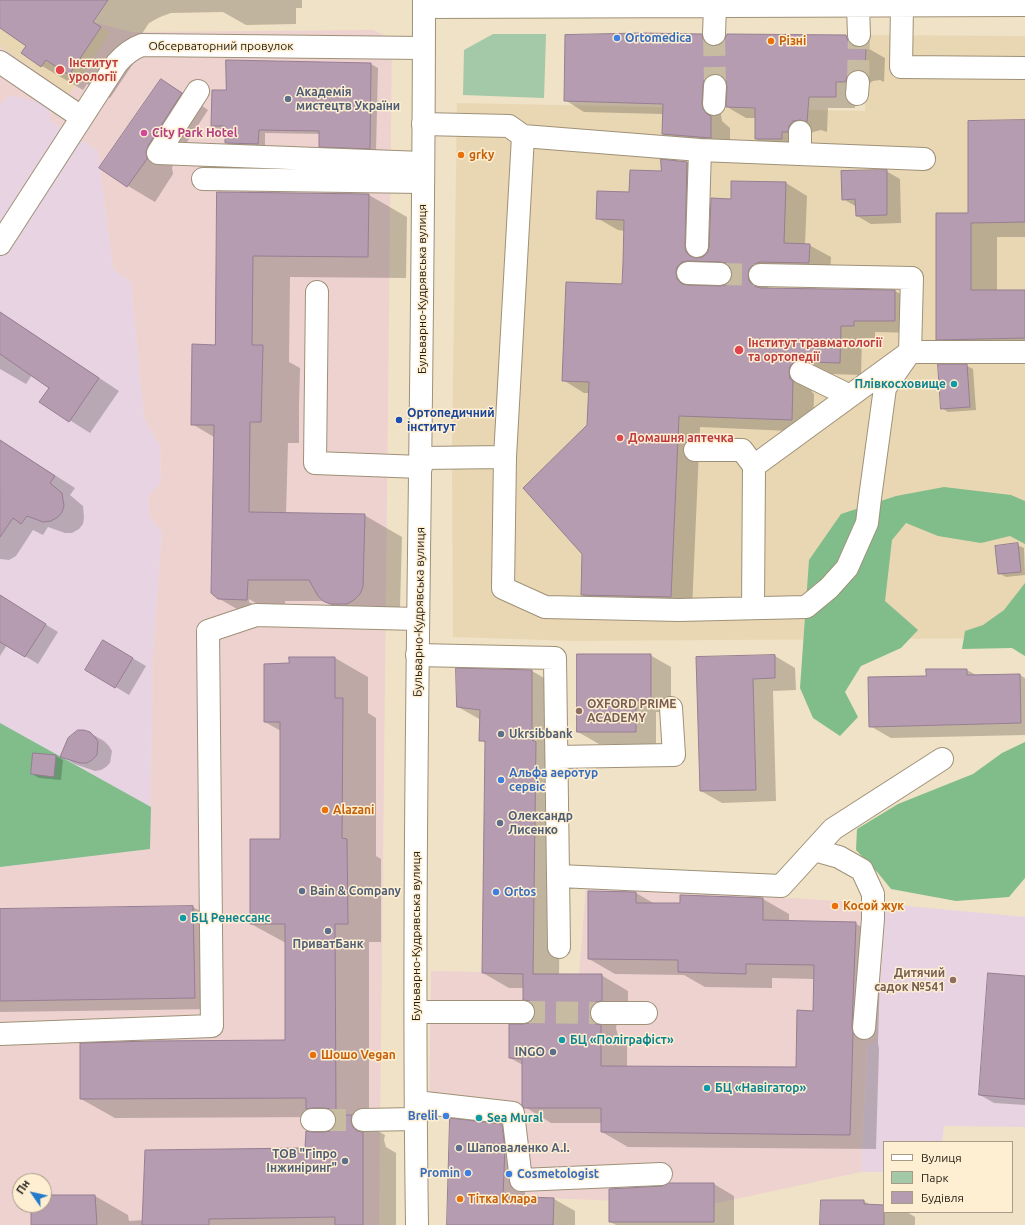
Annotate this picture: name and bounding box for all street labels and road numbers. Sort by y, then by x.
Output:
street label: Обсерваторний провулок [148,39,294,53]
street label: Бульварно-Кудрявська вулиця [415,204,429,374]
street label: Бульварно-Кудрявська вулиця [410,527,428,697]
street label: Бульварно-Кудрявська вулиця [409,851,423,1021]

